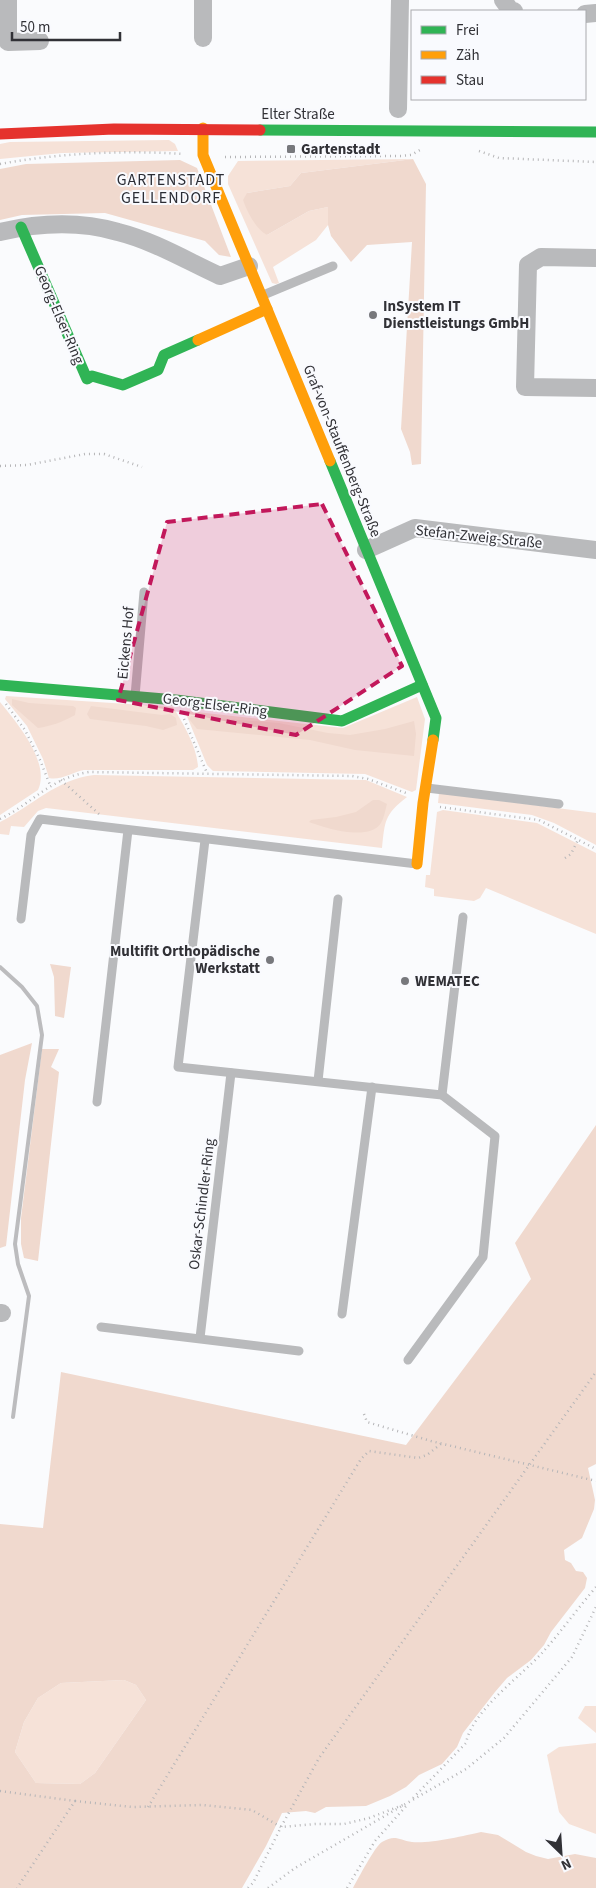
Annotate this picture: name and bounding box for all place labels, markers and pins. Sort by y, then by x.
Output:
place label: Gartenstadt [301,139,381,160]
marker: Gartenstadt [285,143,297,155]
place label: InSystem IT Dienstleistungs GmbH [383,296,529,334]
marker: InSystem IT Dienstleistungs GmbH [367,309,379,321]
place label: Multifit Orthopädische Werkstatt [110,941,260,979]
marker: Multifit Orthopädische Werkstatt [264,954,276,966]
place label: WEMATEC [415,971,480,992]
marker: WEMATEC [399,975,411,987]

